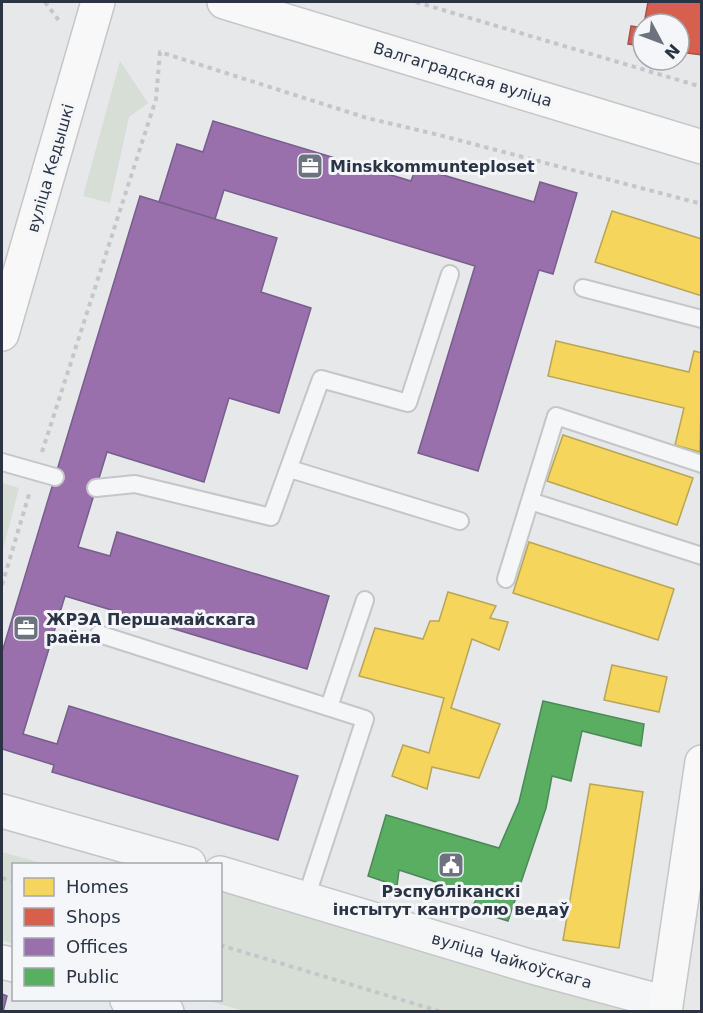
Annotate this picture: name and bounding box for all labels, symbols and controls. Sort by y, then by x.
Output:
north arrow [631,12,691,72]
street label: Валгаградская вуліца [371,38,555,111]
text: N [660,40,684,63]
street label: вуліца Кедышкі [23,102,78,235]
office icon: Minskkommunteploset [295,151,325,181]
place label: Minskkommunteploset [330,157,535,176]
place label: ЖРЭА Першамайскага раёна [46,610,256,647]
office icon: ЖРЭА Першамайскага раёна [11,613,41,643]
public building icon: Рэспубліканскі інстытут кантролю ведаў [436,850,466,880]
legend [12,863,222,1001]
text: Homes [66,876,129,897]
place label: Рэспубліканскі інстытут кантролю ведаў [333,882,570,919]
text: Shops [66,906,121,927]
street label: вуліца Чайкоўскага [429,928,594,992]
text: Offices [66,936,128,957]
text: Public [66,966,119,987]

